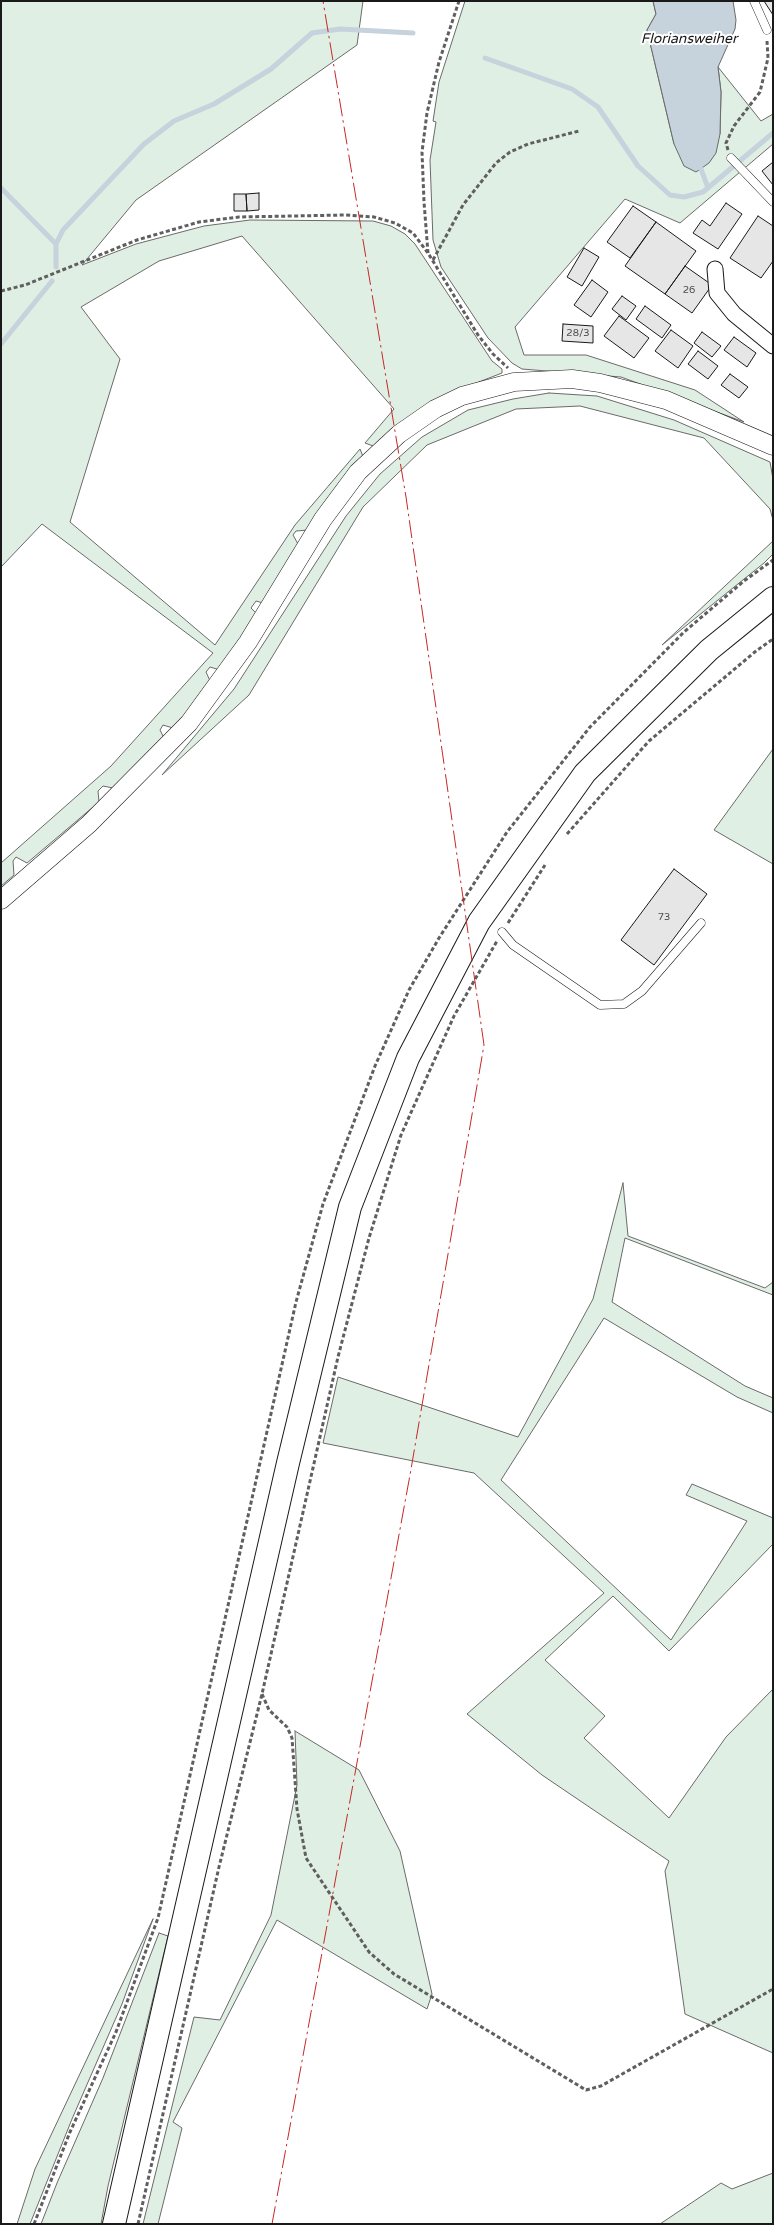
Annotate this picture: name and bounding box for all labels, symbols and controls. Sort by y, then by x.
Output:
water label: Floriansweiher [641,31,737,47]
house number: 26 [683,284,695,296]
house number: 28/3 [566,327,590,339]
house number: 73 [658,911,670,923]

